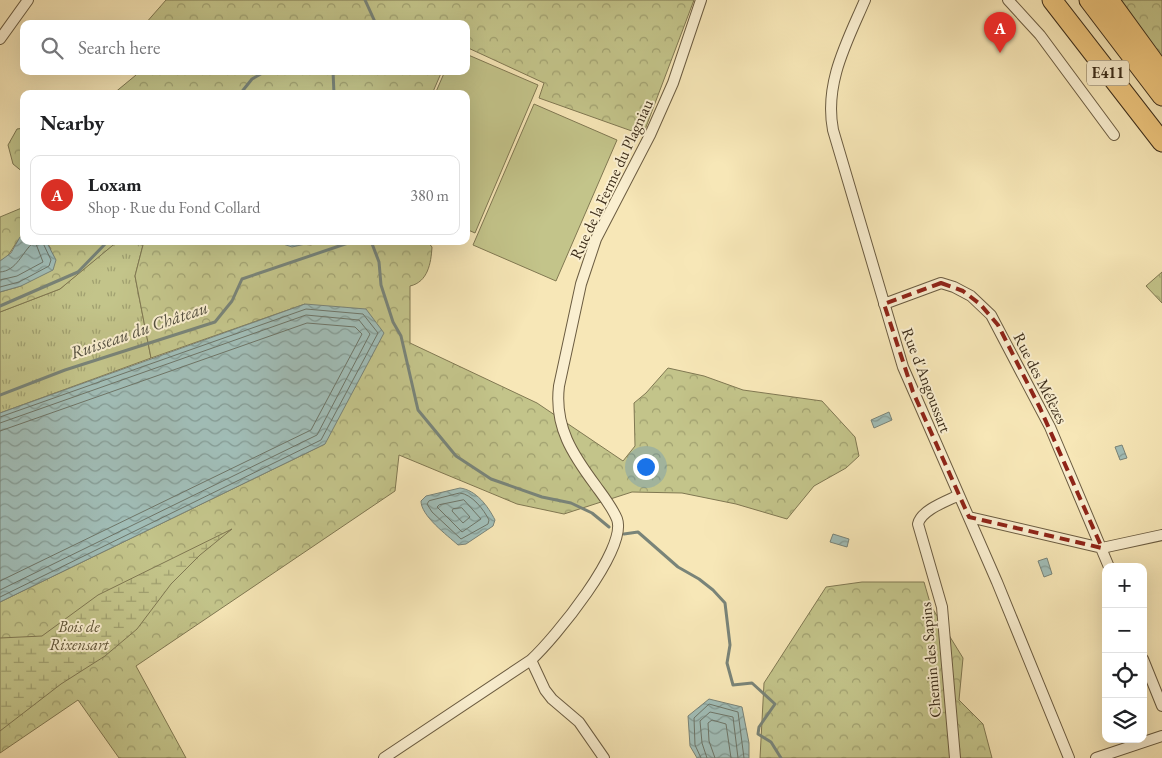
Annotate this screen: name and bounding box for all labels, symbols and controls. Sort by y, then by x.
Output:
pin: A [984,12,1016,53]
search box [20,20,470,75]
icon: search [38,34,66,62]
text: Search here [78,35,160,60]
road number: E411 [1087,60,1129,86]
street label: Rue de la Ferme du Plagniau [565,95,658,263]
text: Nearby [40,109,104,136]
text: Loxam [88,172,142,197]
text: A [51,185,63,206]
text: 380 m [410,185,449,206]
text: Shop · Rue du Fond Collard [88,197,260,218]
water label: Ruisseau du Château [67,295,211,364]
street label: Rue d'Angoussart [897,325,956,436]
street label: Rue des Mélèzes [1009,329,1073,427]
your location [633,454,659,480]
map controls [1102,563,1147,743]
button: + [1102,563,1147,608]
street label: Chemin des Sapins [915,601,946,719]
button: − [1102,608,1147,653]
park label: Bois de Rixensart [49,616,110,655]
button: locate [1102,653,1147,698]
button: layers [1102,698,1147,743]

